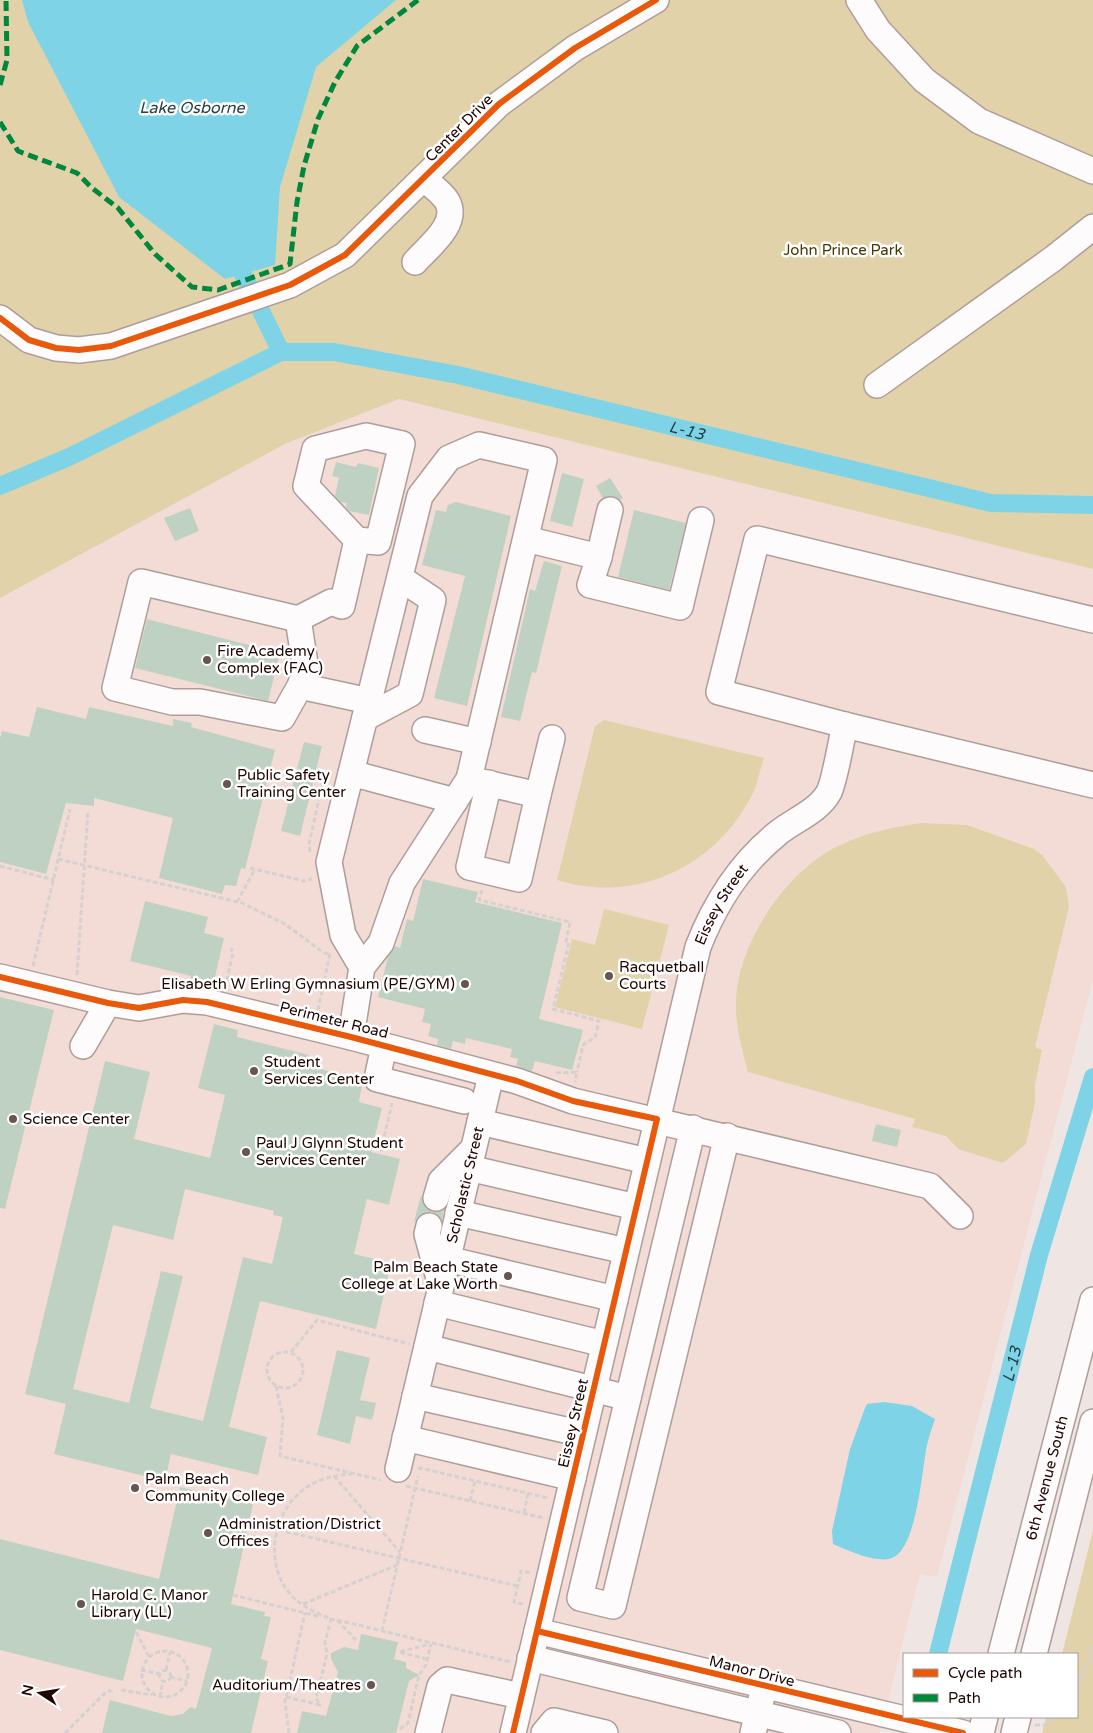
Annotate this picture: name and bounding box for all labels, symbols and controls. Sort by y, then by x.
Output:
street label: Center Drive [421,90,497,166]
water label: Lake Osborne [139,98,246,118]
park label: John Prince Park [783,241,903,259]
water label: L-13 [667,417,707,445]
place label: Fire Academy Complex (FAC) [217,642,323,677]
marker: Fire Academy Complex (FAC) [201,654,213,666]
place label: Public Safety Training Center [237,766,346,801]
marker: Public Safety Training Center [221,778,233,790]
street label: Eissey Street [691,860,752,948]
place label: Racquetball Courts [619,958,704,993]
marker: Racquetball Courts [603,970,615,982]
place label: Elisabeth W Erling Gymnasium (PE/GYM) [161,975,455,993]
marker: Elisabeth W Erling Gymnasium (PE/GYM) [459,978,471,990]
street label: Perimeter Road [278,998,390,1042]
place label: Student Services Center [264,1053,374,1088]
marker: Student Services Center [248,1065,260,1077]
place label: Science Center [23,1110,130,1128]
marker: Science Center [7,1113,19,1125]
street label: Scholastic Street [443,1124,488,1245]
place label: Paul J Glynn Student Services Center [256,1134,404,1169]
marker: Paul J Glynn Student Services Center [240,1146,252,1158]
place label: Palm Beach State College at Lake Worth [341,1258,498,1293]
marker: Palm Beach State College at Lake Worth [502,1270,514,1282]
water label: L-13 [998,1344,1027,1384]
street label: Eissey Street [554,1376,592,1469]
street label: 6th Avenue South [1022,1414,1072,1542]
place label: Palm Beach Community College [145,1470,285,1505]
marker: Palm Beach Community College [129,1482,141,1494]
place label: Administration/District Offices [218,1515,381,1550]
marker: Administration/District Offices [202,1527,214,1539]
place label: Harold C. Manor Library (LL) [91,1586,208,1621]
marker: Harold C. Manor Library (LL) [75,1598,87,1610]
street label: Manor Drive [707,1652,797,1690]
legend [903,1653,1078,1718]
text: Cycle path [948,1664,1022,1682]
north arrow [15,1668,65,1718]
place label: Auditorium/Theatres [212,1676,361,1694]
marker: Auditorium/Theatres [365,1679,377,1691]
text: N [18,1683,37,1698]
text: Path [948,1689,981,1707]

